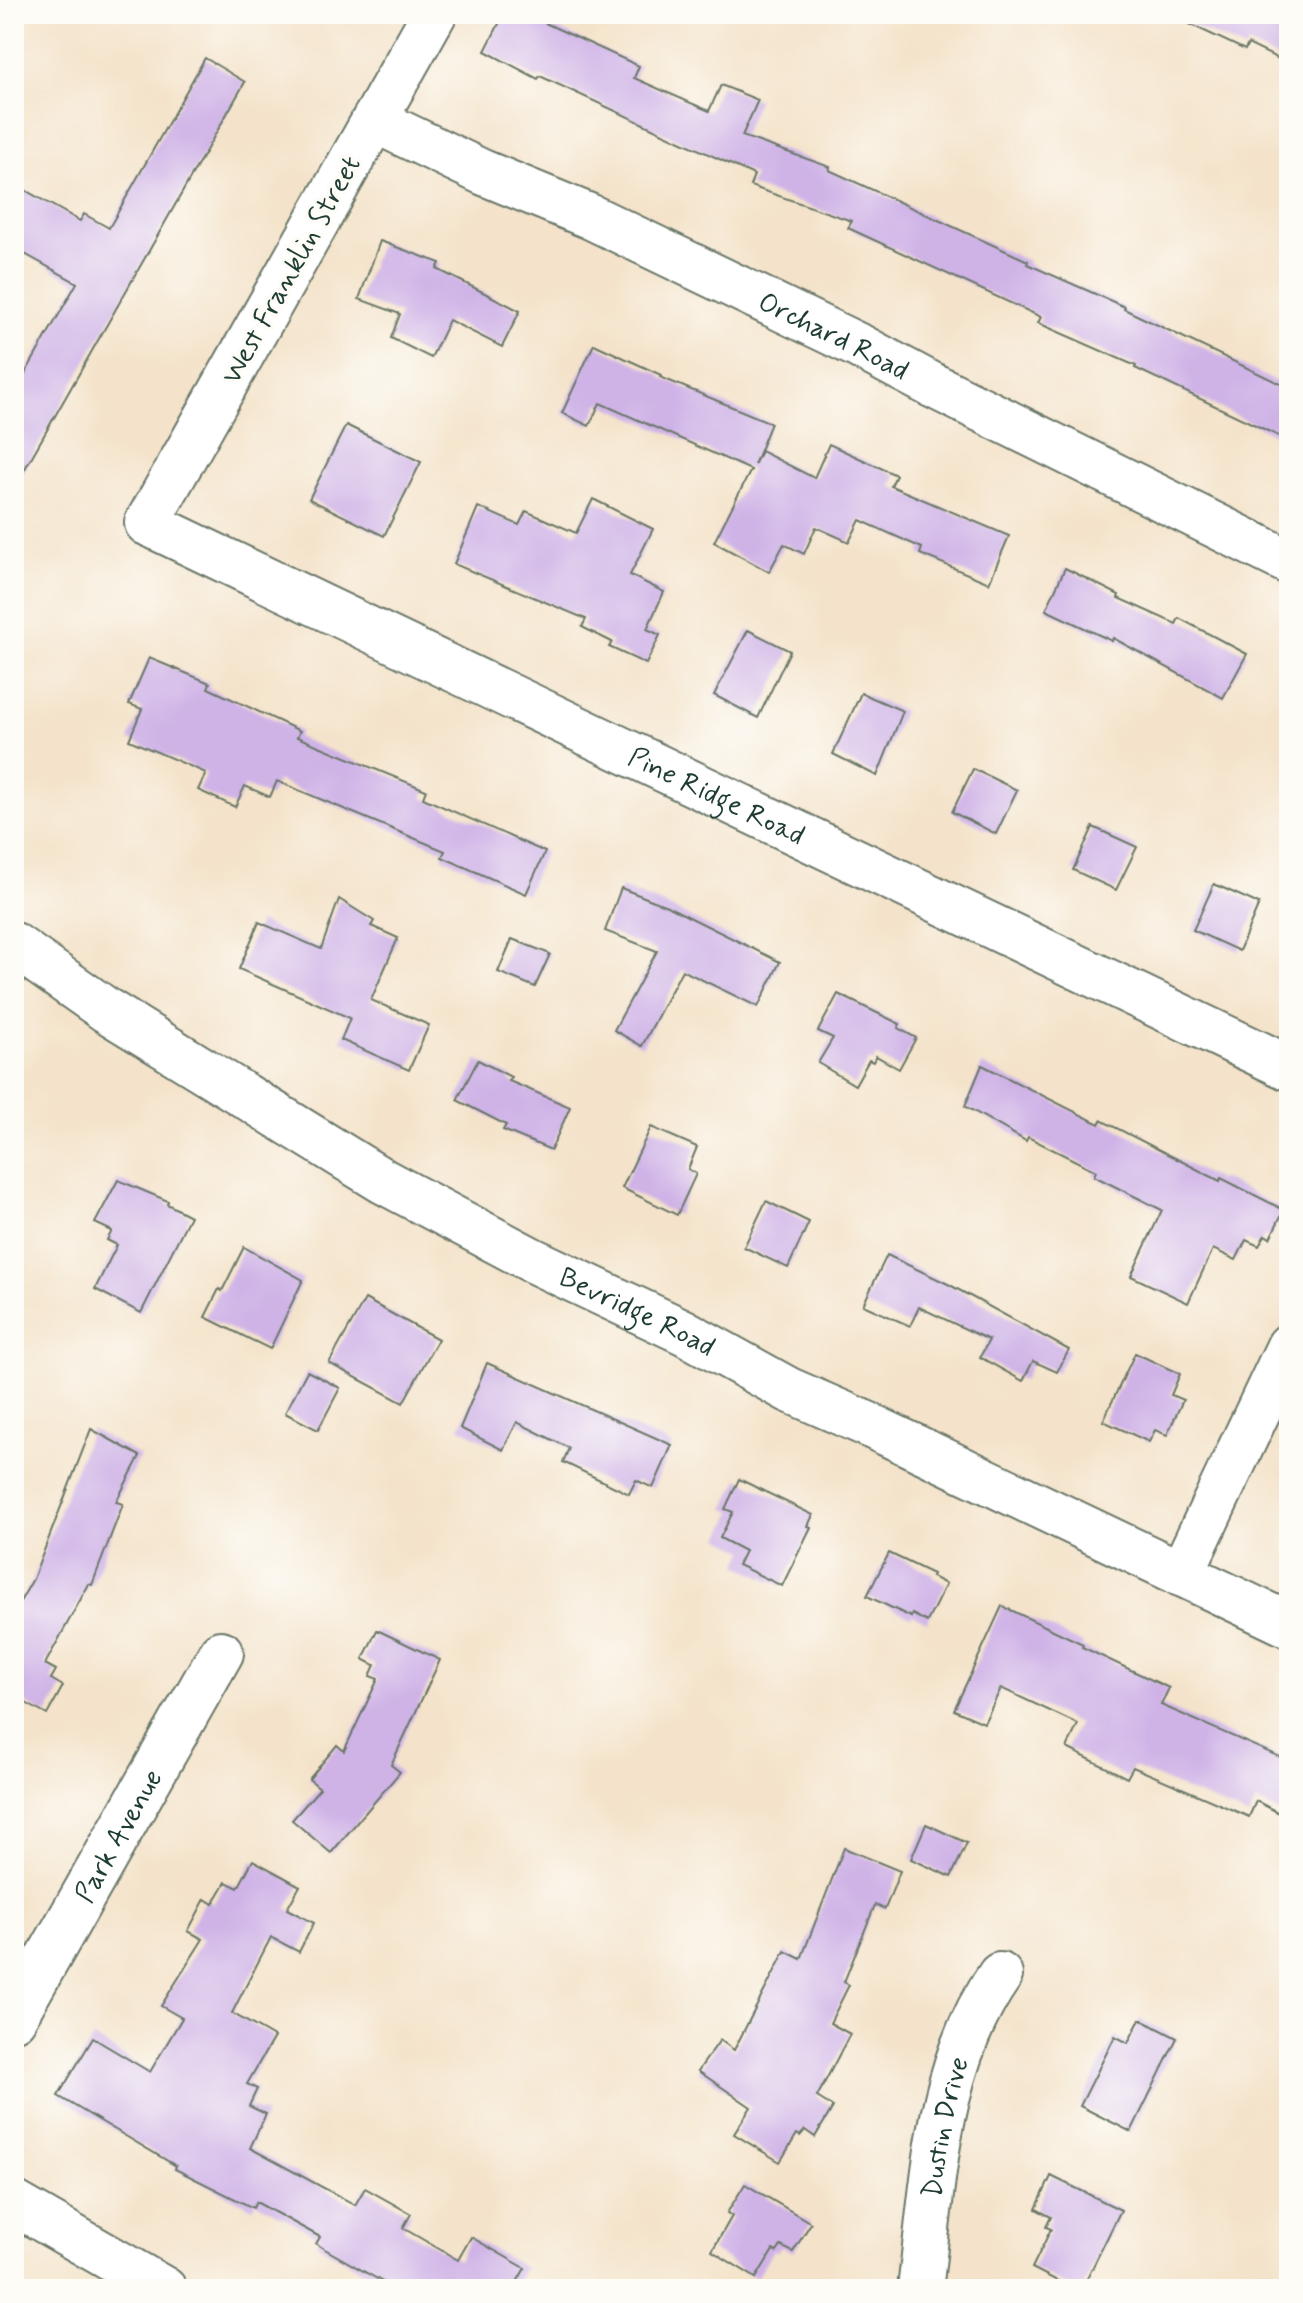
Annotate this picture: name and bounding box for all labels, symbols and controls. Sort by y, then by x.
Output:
street label: West Franklin Street [214,149,370,391]
street label: Orchard Road [752,284,915,390]
street label: Pine Ridge Road [622,739,810,855]
street label: Bevridge Road [552,1259,721,1367]
street label: Park Avenue [67,1763,172,1910]
street label: Dustin Drive [915,2052,979,2200]

